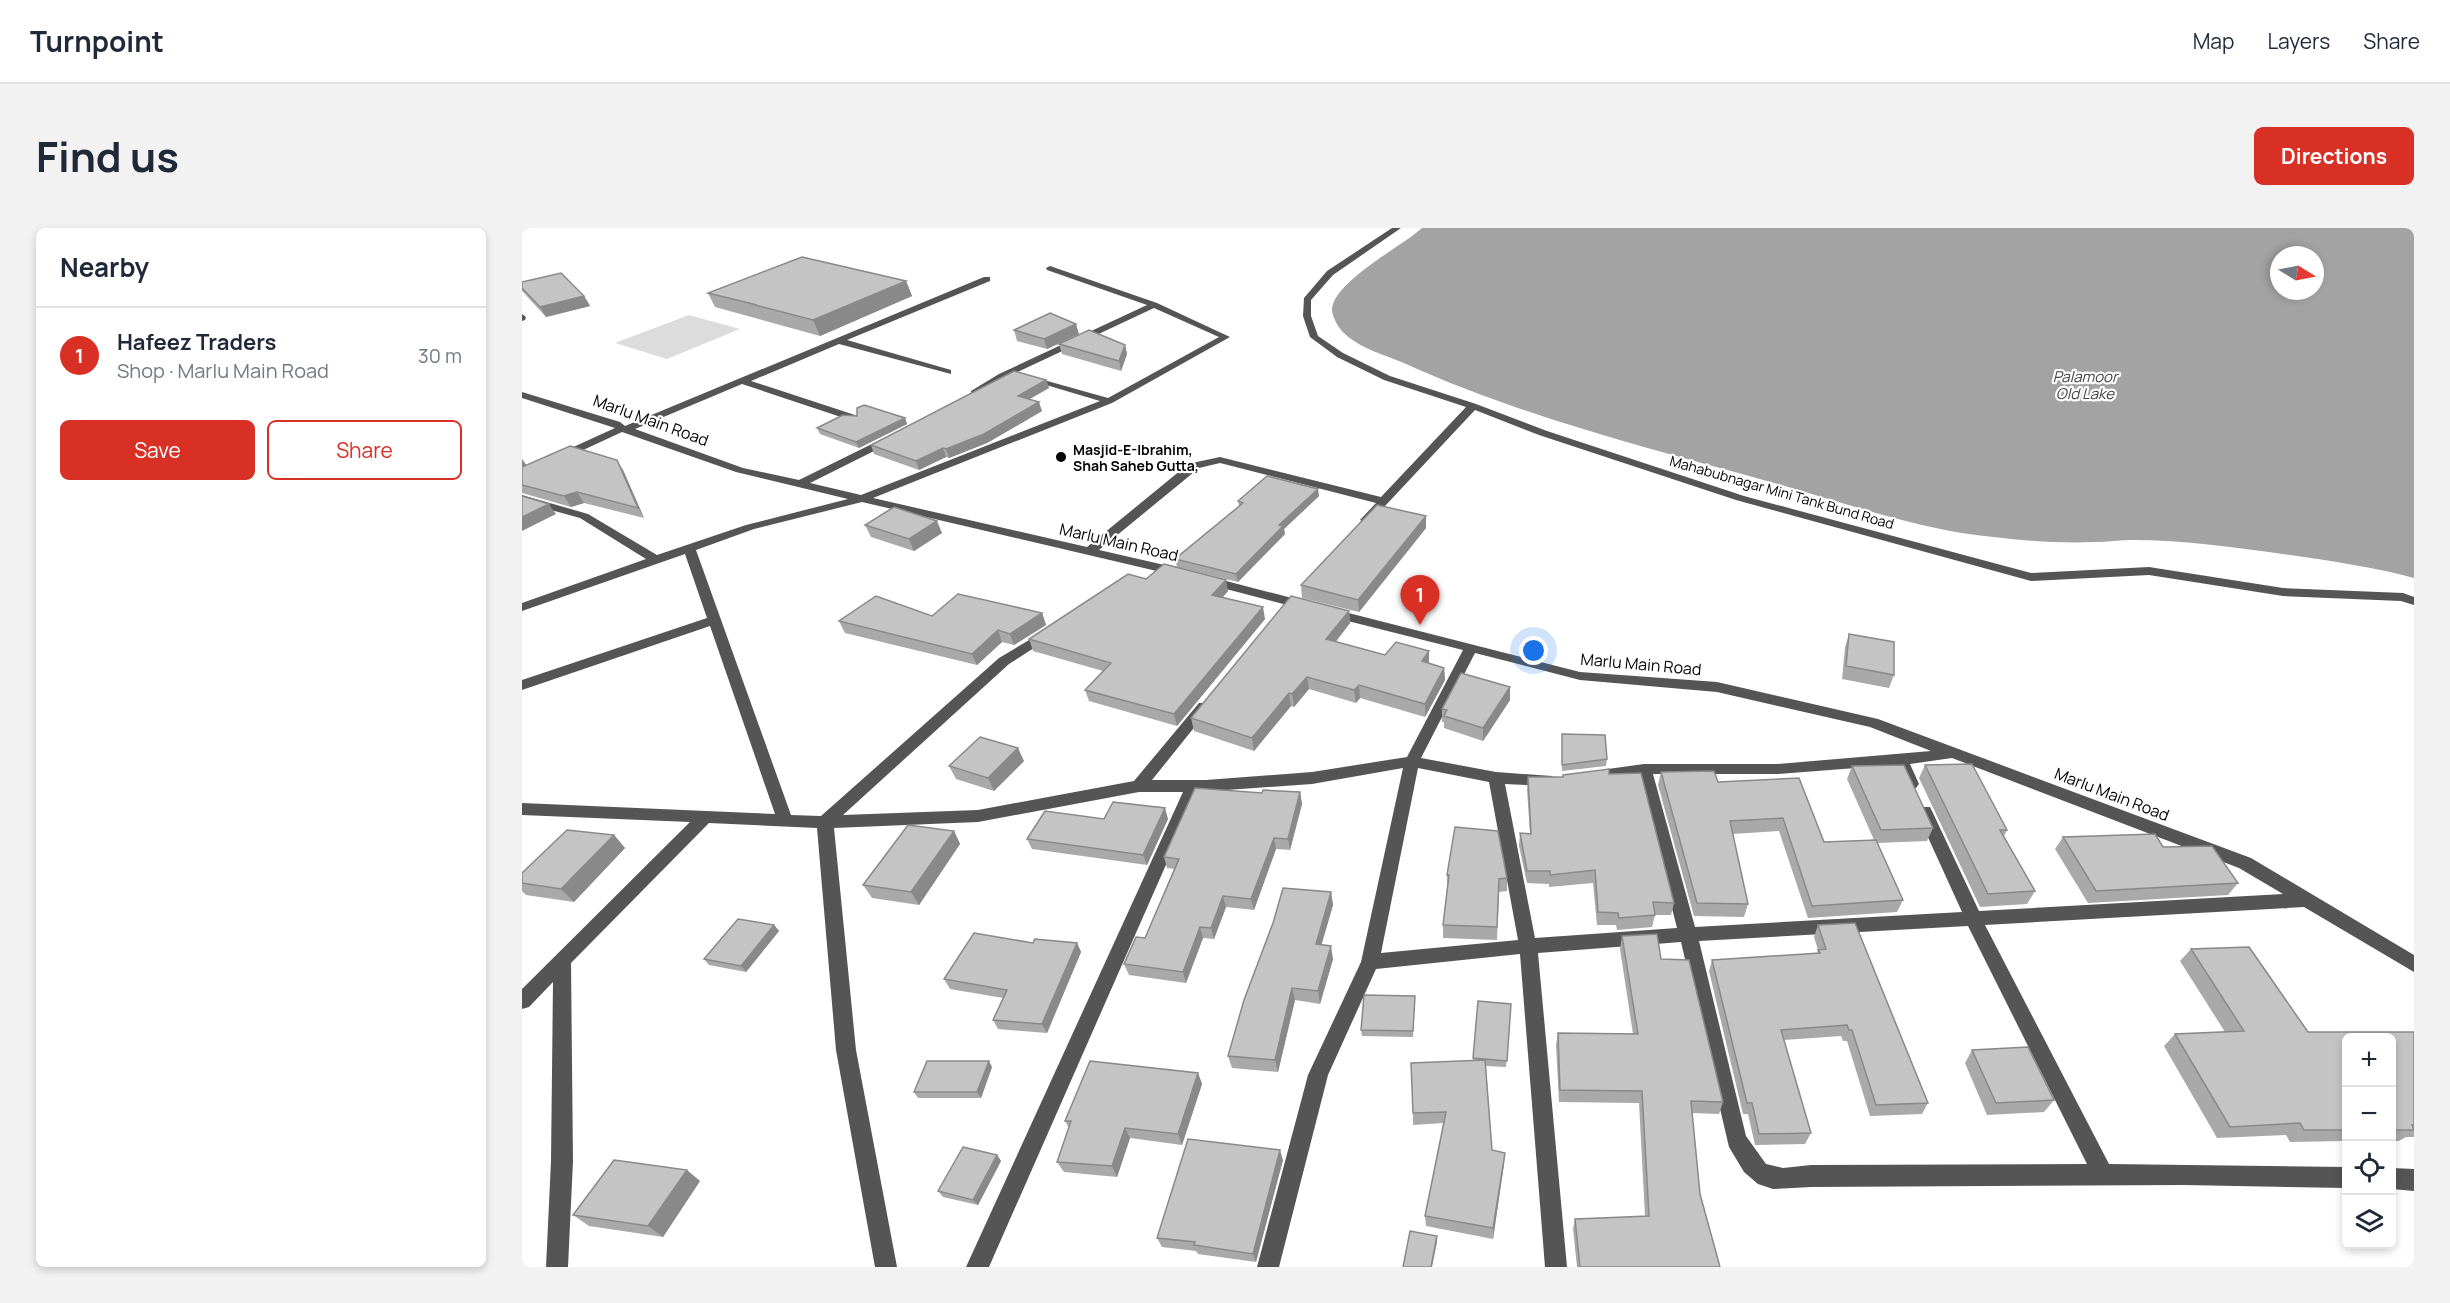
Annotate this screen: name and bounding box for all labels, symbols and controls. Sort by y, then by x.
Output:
text: Turnpoint [30,22,164,60]
text: Map [2193,27,2234,55]
text: Layers [2267,27,2330,55]
text: Share [2363,27,2420,55]
text: Find us [36,127,179,185]
button: Directions [2254,127,2414,185]
north arrow [2270,246,2324,300]
text: Nearby [60,249,149,285]
text: Hafeez Traders [117,327,277,357]
text: 1 [75,342,84,369]
text: 30 m [418,342,462,369]
text: Shop · Marlu Main Road [117,357,329,384]
water label: Palamoor Old Lake [2053,366,2120,404]
street label: Marlu Main Road [590,389,712,451]
button: Save [60,420,255,480]
button: Share [267,420,462,480]
place label: Masjid-E-Ibrahim, Shah Saheb Gutta, [1073,440,1199,475]
marker: Masjid-E-Ibrahim, Shah Saheb Gutta, [1054,450,1068,464]
street label: Mahabubnagar Mini Tank Bund Road [1668,451,1896,533]
street label: Marlu Main Road [1057,518,1181,566]
pin: 1 [1400,576,1440,625]
your location [1519,636,1548,665]
street label: Marlu Main Road [1580,648,1702,680]
street label: Marlu Main Road [2051,762,2173,826]
map controls [2342,1033,2396,1249]
button: + [2342,1033,2396,1087]
button: − [2342,1087,2396,1141]
button: locate [2342,1141,2396,1195]
button: layers [2342,1195,2396,1249]

